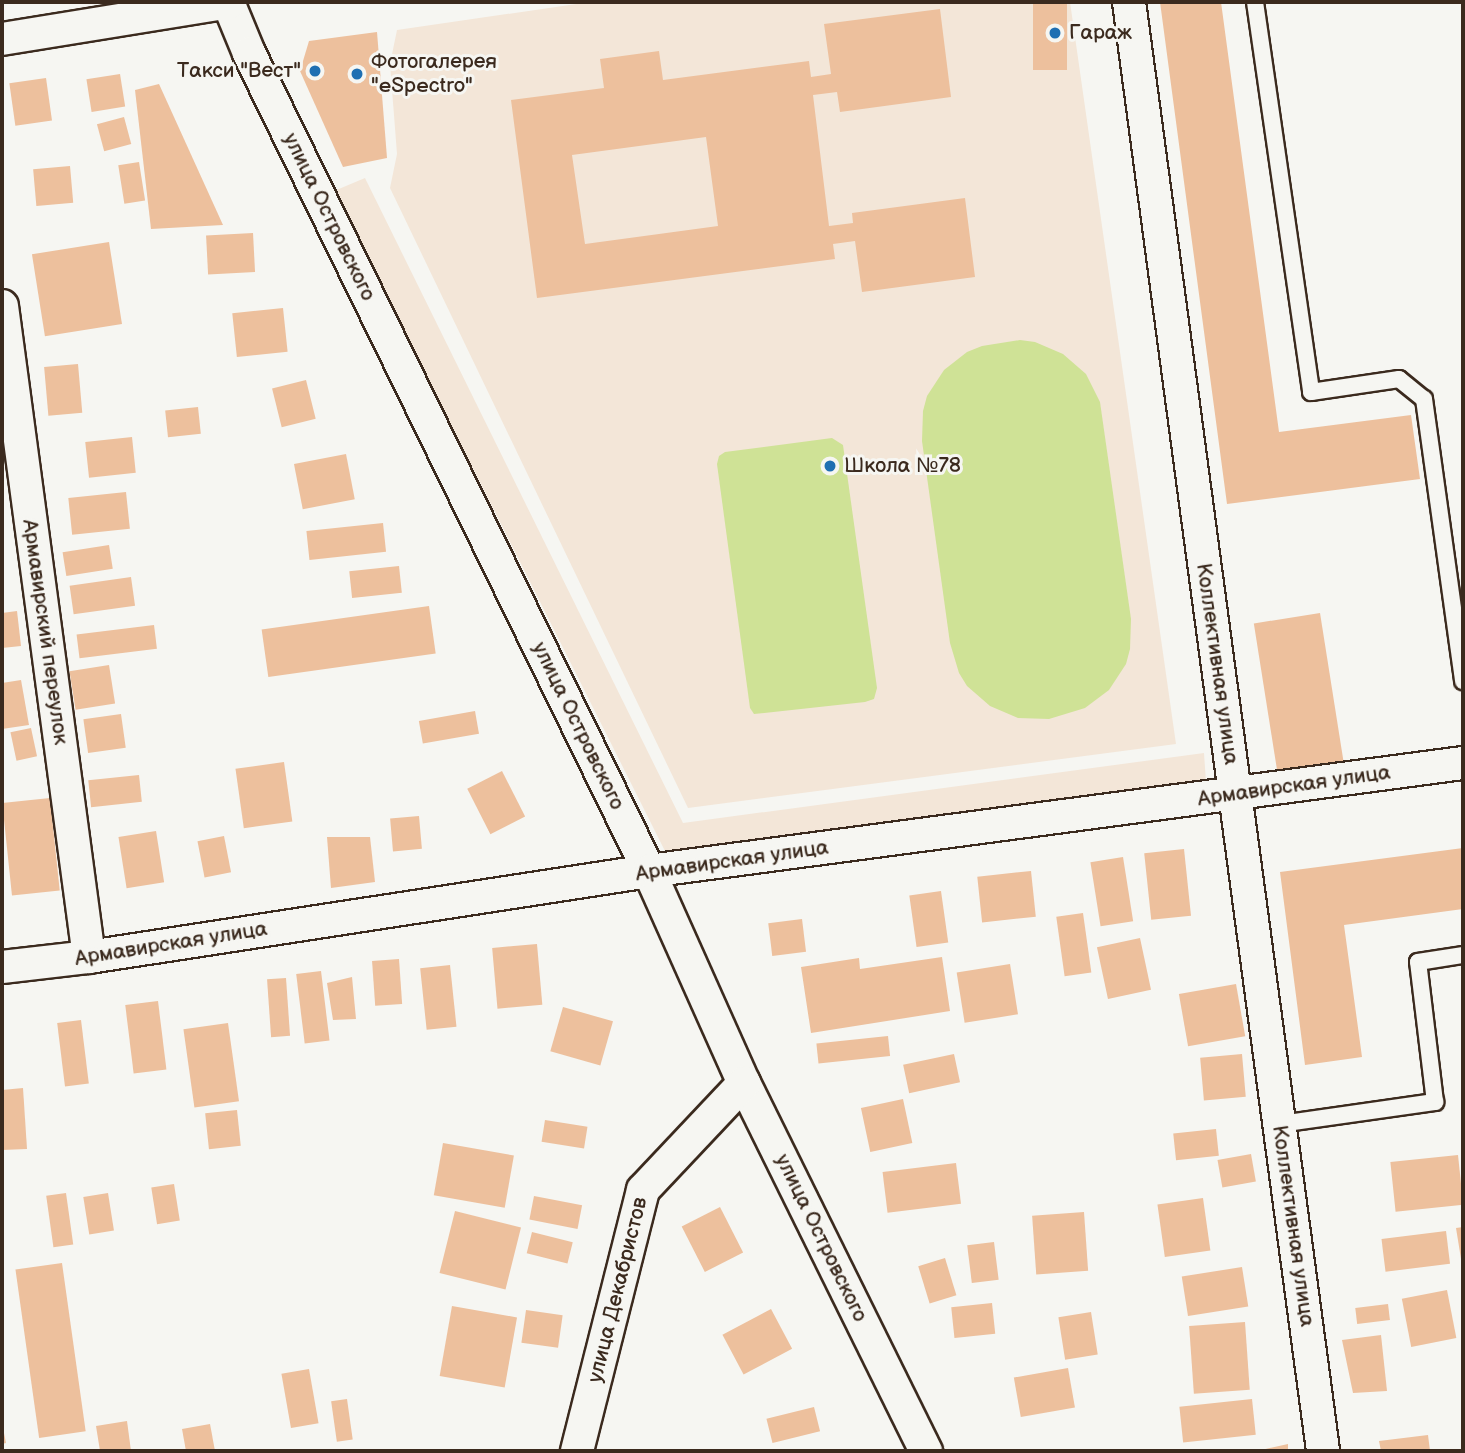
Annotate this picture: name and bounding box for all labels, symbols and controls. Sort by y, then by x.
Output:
place label: Гараж [1069,20,1132,46]
marker: Гараж [1047,25,1063,41]
place label: Фотогалерея "eSpectro" [371,49,497,99]
place label: Такси "Вест" [177,58,301,84]
marker: Такси "Вест" [307,63,323,79]
marker: Фотогалерея "eSpectro" [349,66,365,82]
street label: улица Островского [277,129,381,305]
place label: Школа №78 [844,453,961,479]
marker: Школа №78 [822,458,838,474]
street label: Армавирский переулок [17,518,73,746]
street label: Коллективная улица [1190,562,1244,766]
street label: улица Островского [526,638,630,814]
street label: Армавирская улица [1196,760,1392,812]
street label: Армавирская улица [634,835,830,887]
street label: Армавирская улица [73,916,269,972]
street label: Коллективная улица [1266,1124,1320,1328]
street label: улица Островского [769,1150,873,1326]
street label: улица Декабристов [583,1195,653,1385]

